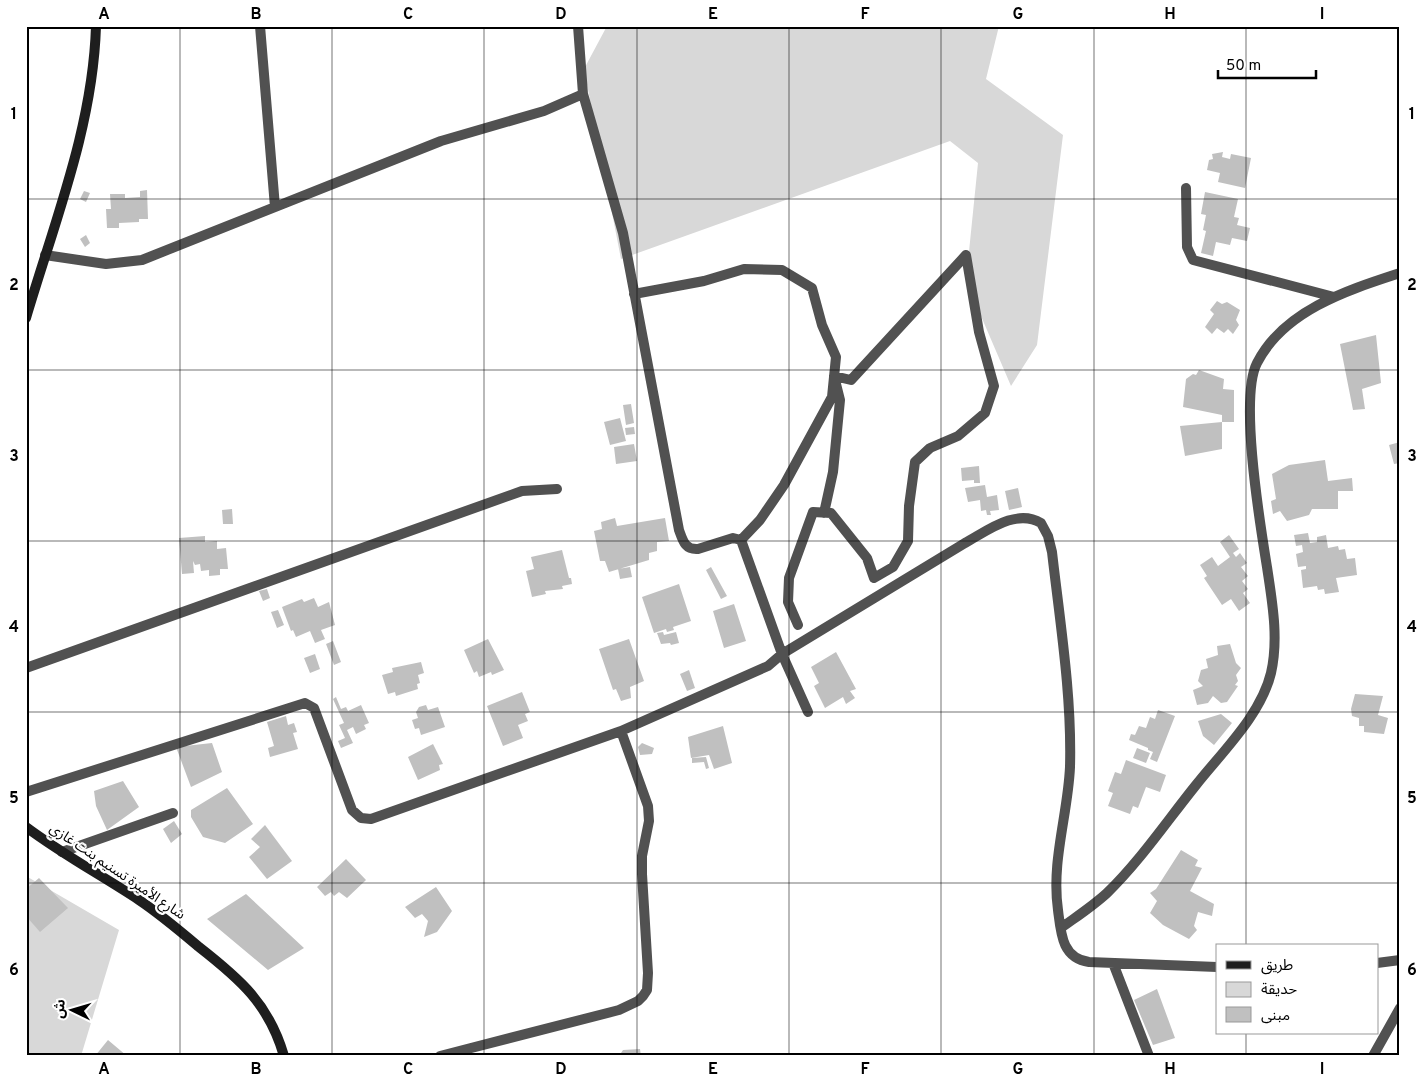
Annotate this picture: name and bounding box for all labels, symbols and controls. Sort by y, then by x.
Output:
text: A [98,5,110,25]
text: B [250,5,262,25]
text: C [403,5,413,25]
text: D [555,5,567,25]
text: E [708,5,718,25]
text: F [860,5,870,25]
text: G [1013,5,1023,25]
text: H [1164,5,1176,25]
text: I [1320,5,1324,25]
scale bar [1218,48,1316,80]
text: 50 m [1226,57,1261,76]
text: 1 [11,105,17,125]
text: 1 [1409,105,1415,125]
text: 2 [9,276,19,296]
text: 2 [1407,276,1417,296]
text: 3 [9,447,19,467]
text: 3 [1407,447,1417,467]
text: 4 [9,618,19,638]
text: 4 [1407,618,1417,638]
text: 5 [9,789,19,809]
text: 5 [1407,789,1417,809]
street label: شارع الأميرة تسنيم بنت غازي [45,820,188,925]
legend [1216,944,1378,1034]
text: طريق [1261,957,1293,976]
text: 6 [9,961,19,981]
text: 6 [1407,961,1417,981]
text: حديقة [1261,981,1297,1000]
north arrow [48,984,98,1034]
text: ش [51,999,70,1019]
text: مبنى [1261,1007,1290,1026]
text: A [98,1060,110,1080]
text: B [250,1060,262,1080]
text: C [403,1060,413,1080]
text: D [555,1060,567,1080]
text: E [708,1060,718,1080]
text: F [860,1060,870,1080]
text: G [1013,1060,1023,1080]
text: H [1164,1060,1176,1080]
text: I [1320,1060,1324,1080]

